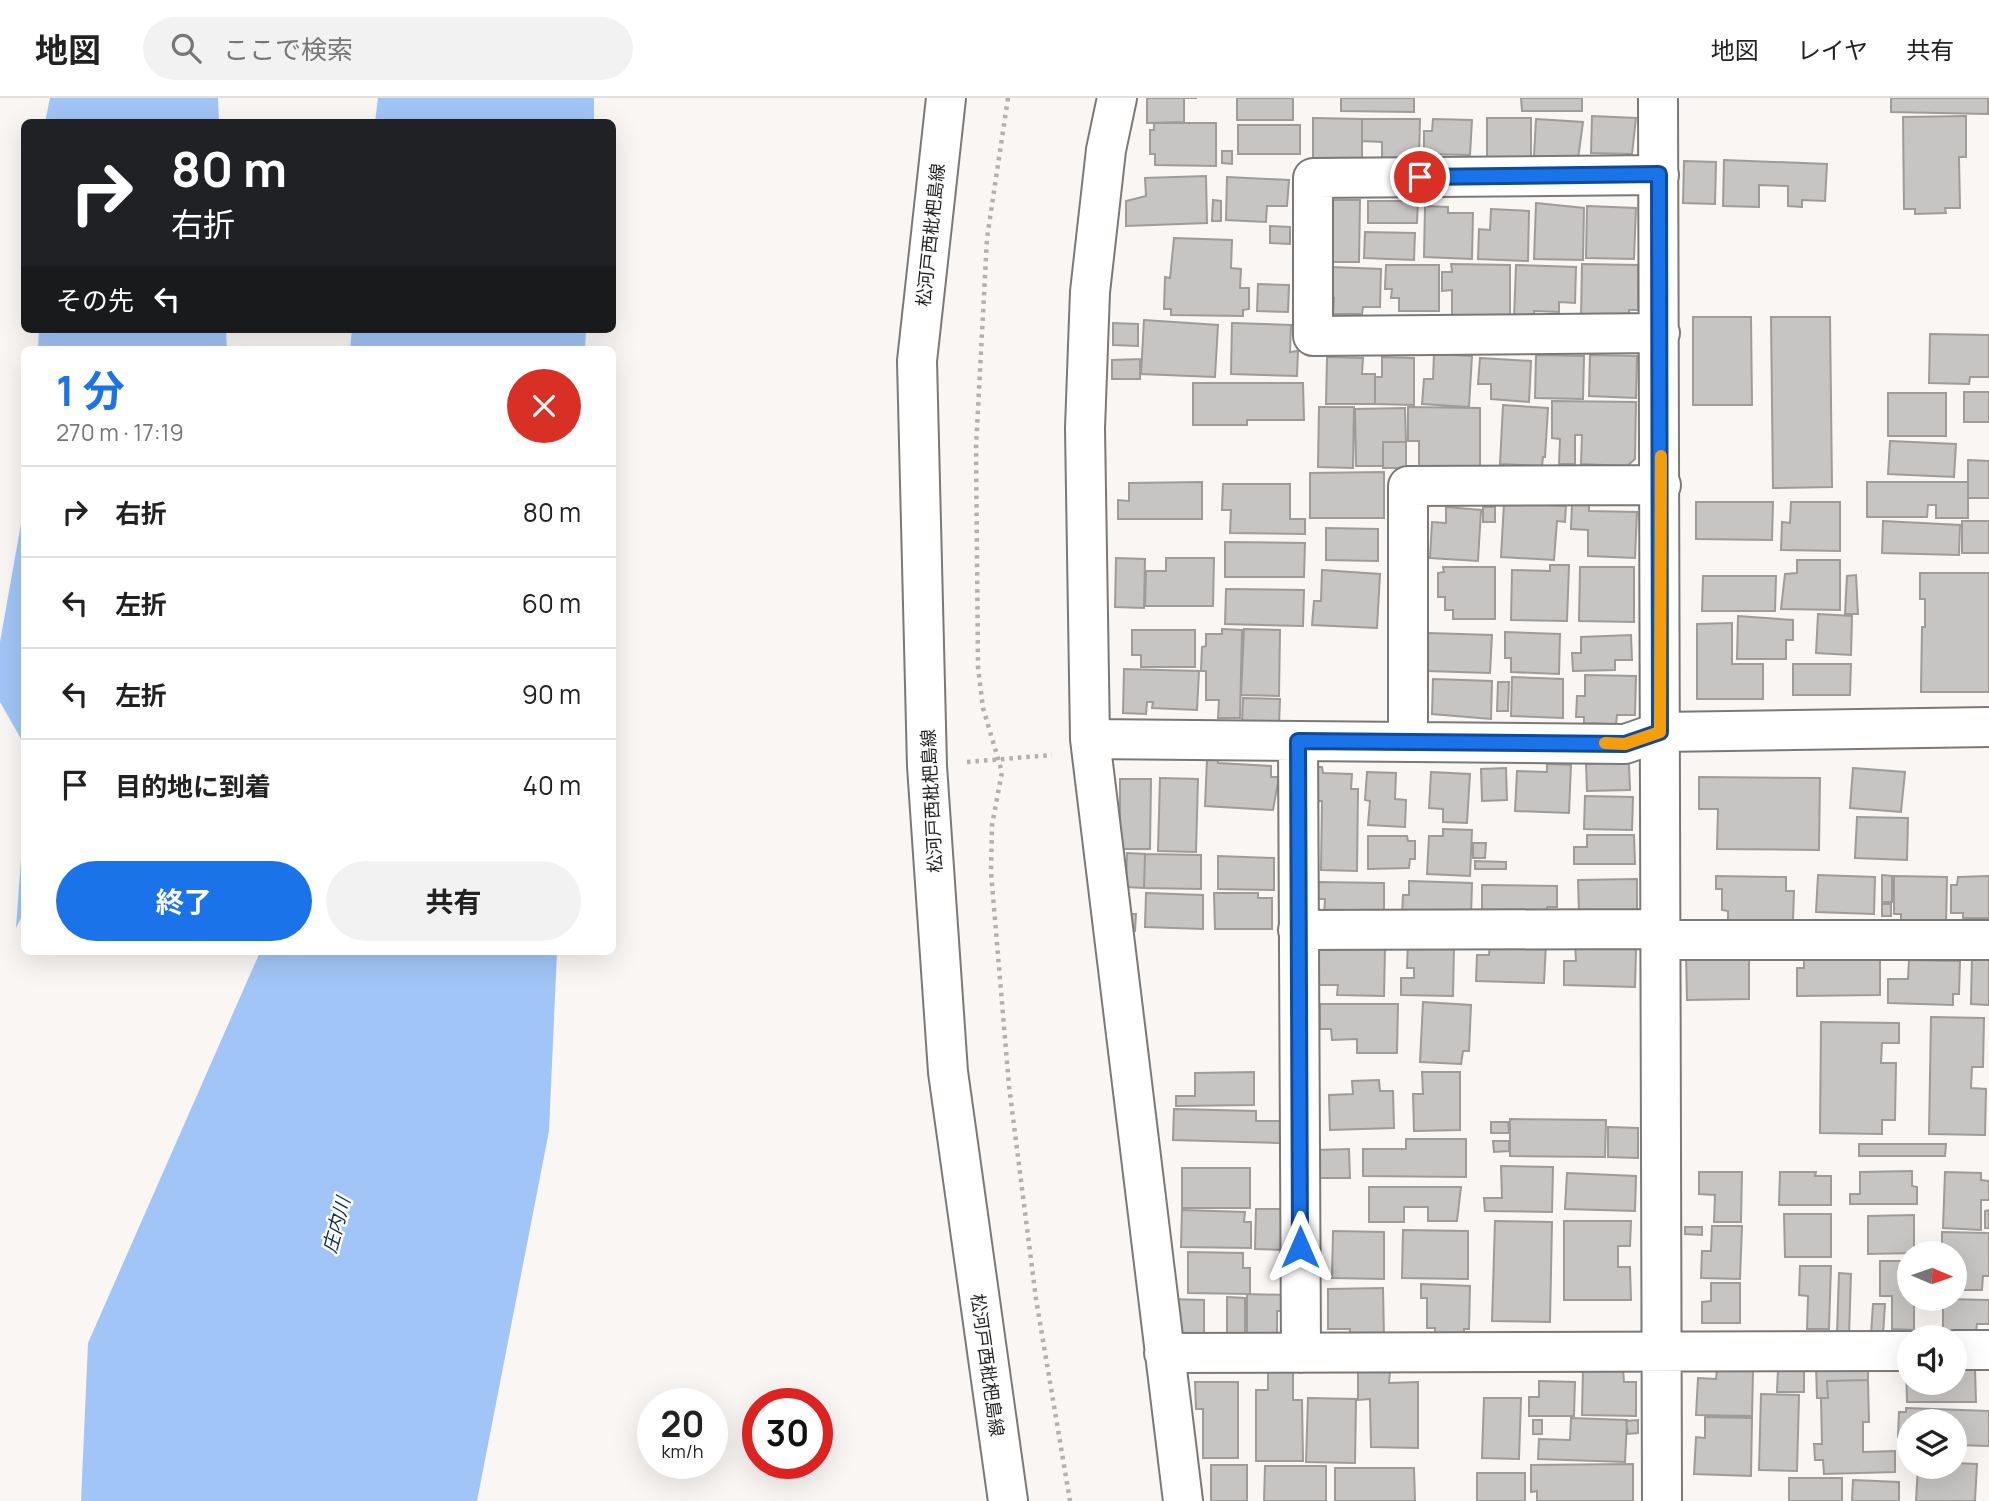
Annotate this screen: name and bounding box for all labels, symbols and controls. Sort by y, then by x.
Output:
search box [143,17,633,80]
text: 地図 [35,27,101,72]
icon: search [167,29,205,67]
text: ここで検索 [223,31,353,67]
text: 地図 [1711,33,1759,66]
text: レイヤ [1797,33,1868,66]
text: 共有 [1906,33,1954,66]
text: 80 m [171,135,287,202]
icon: right [56,147,147,238]
pin [1390,147,1450,207]
icon: arrive [1401,158,1439,196]
street label: 松河戸西枇杷島線 [911,162,949,308]
text: 右折 [171,202,235,246]
icon: left [148,280,186,318]
text: その先 [56,282,134,318]
text: 1 分 [56,361,125,419]
button: close [507,369,581,443]
text: 270 m · 17:19 [56,416,184,448]
icon: right [56,493,94,531]
text: 80 m [523,494,581,530]
text: 右折 [115,495,167,531]
icon: left [56,584,94,622]
text: 60 m [522,585,581,621]
text: 左折 [115,586,167,622]
icon: left [56,675,94,713]
text: 90 m [522,676,581,712]
text: 左折 [115,677,167,713]
street label: 松河戸西枇杷島線 [915,728,947,874]
icon: arrive [56,766,94,804]
text: 40 m [523,767,581,803]
text: 目的地に到着 [115,768,271,804]
button: 終了 [56,861,312,941]
button: 共有 [326,861,581,941]
water label: 庄内川 [316,1192,356,1256]
position arrow [1263,1210,1337,1284]
north arrow [1897,1241,1967,1311]
map controls [1897,1241,1967,1479]
street label: 松河戸西枇杷島線 [966,1292,1010,1438]
button: sound [1897,1325,1967,1395]
speed limit sign: 30 [742,1388,833,1479]
text: 20 [661,1400,704,1448]
button: layers [1897,1409,1967,1479]
text: km/h [662,1439,703,1463]

